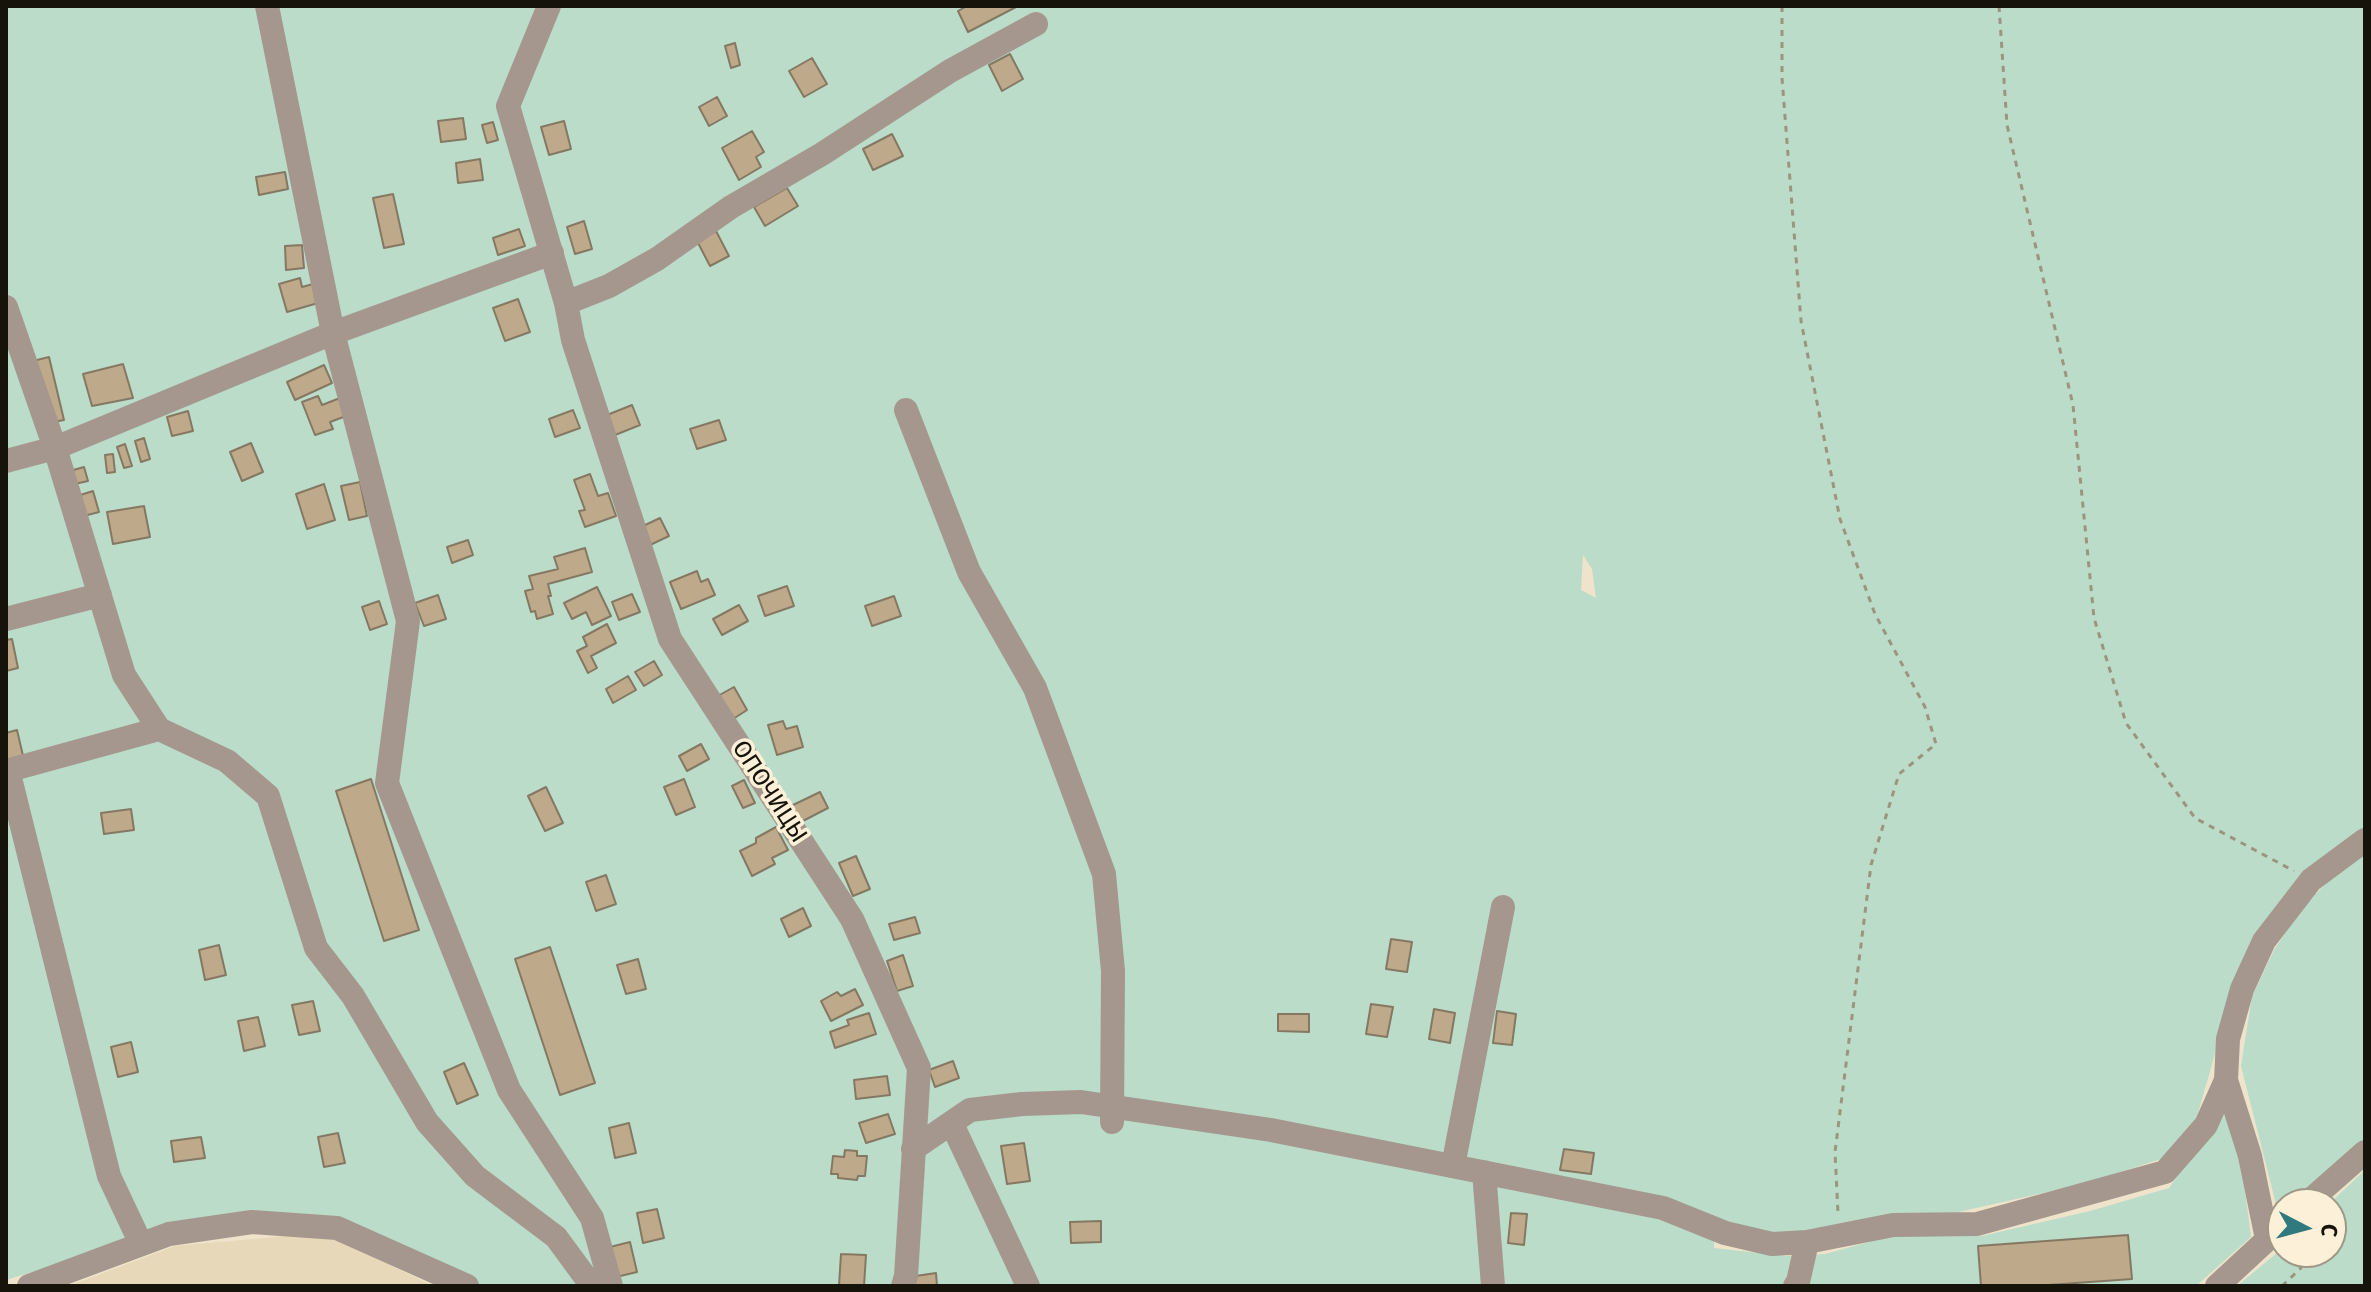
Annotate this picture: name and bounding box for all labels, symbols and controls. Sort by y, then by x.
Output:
street label: ОПОЧИЦЫ [725,735,813,849]
north arrow [2267,1188,2347,1268]
text: С [2315,1223,2343,1238]

